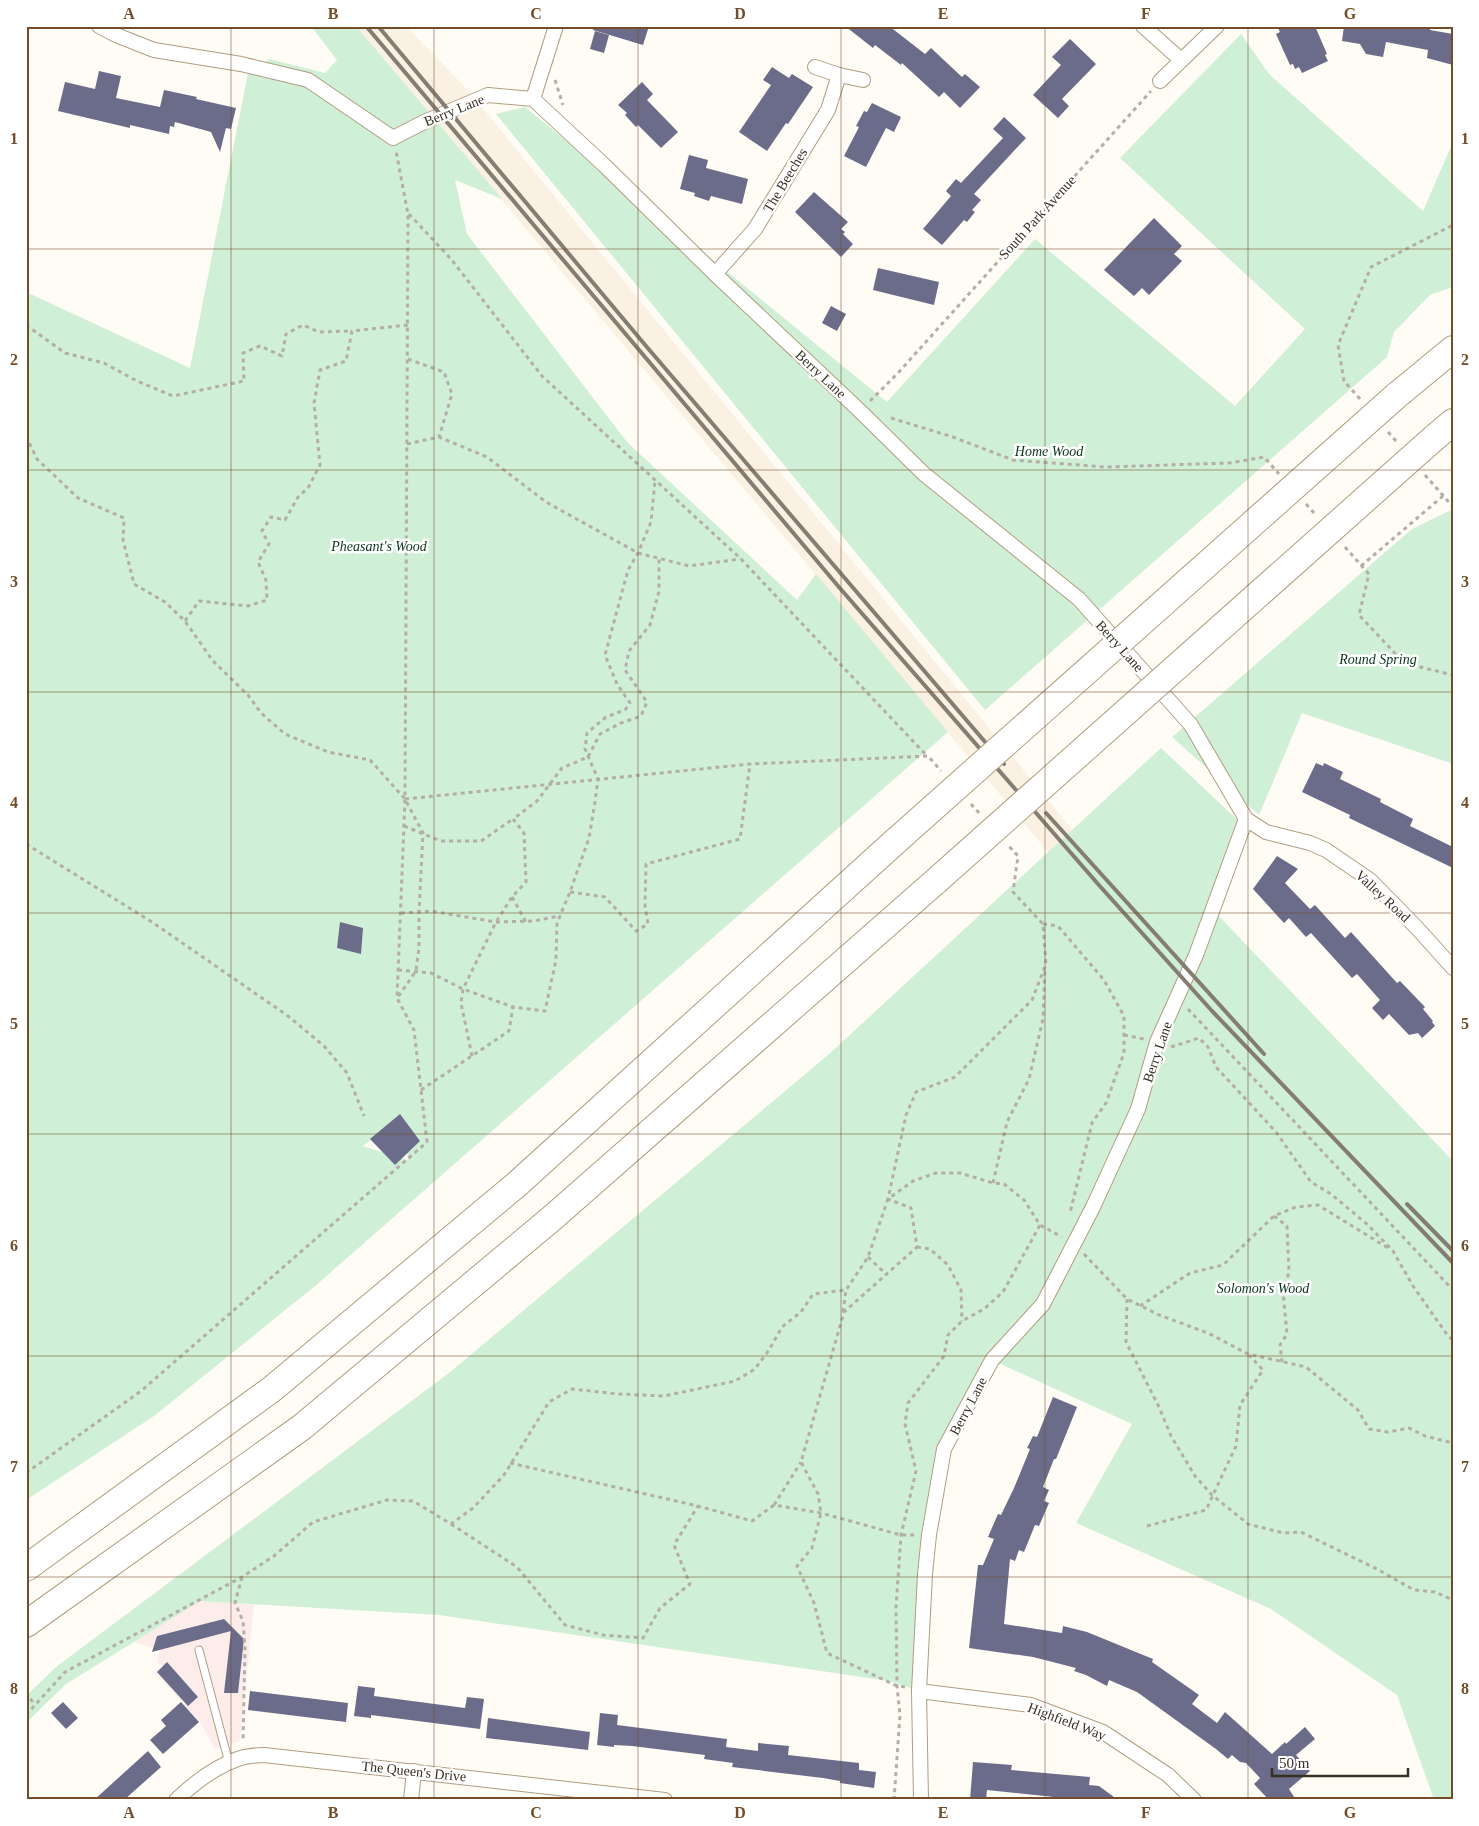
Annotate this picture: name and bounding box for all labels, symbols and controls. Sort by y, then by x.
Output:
text: A [123,5,135,22]
text: B [328,5,339,22]
text: C [530,5,542,22]
text: D [734,5,746,22]
text: E [938,5,948,22]
text: F [1141,5,1151,22]
text: G [1344,5,1357,22]
street label: Berry Lane [422,92,486,129]
text: 1 [10,130,18,147]
text: 1 [1461,130,1469,147]
street label: The Beeches [760,146,810,215]
street label: South Park Avenue [996,173,1079,262]
street label: Berry Lane [792,347,849,401]
text: 2 [10,351,18,368]
text: 2 [1461,351,1469,368]
park label: Home Wood [1014,444,1084,459]
park label: Pheasant's Wood [330,539,428,554]
text: 3 [10,573,18,590]
text: 3 [1461,573,1469,590]
street label: Berry Lane [1093,618,1146,675]
park label: Round Spring [1338,652,1417,667]
text: 4 [10,794,18,811]
text: 4 [1461,794,1469,811]
street label: Valley Road [1352,867,1413,925]
text: 5 [10,1015,18,1032]
text: 5 [1461,1015,1469,1032]
street label: Berry Lane [1140,1020,1175,1085]
text: 6 [10,1237,18,1254]
text: 6 [1461,1237,1469,1254]
park label: Solomon's Wood [1217,1281,1310,1296]
street label: Berry Lane [947,1375,990,1438]
text: 7 [10,1458,18,1475]
text: 7 [1461,1458,1469,1475]
text: 8 [10,1680,18,1697]
text: 8 [1461,1680,1469,1697]
street label: Highfield Way [1026,1700,1108,1743]
scale bar [1272,1746,1408,1778]
text: 50 m [1279,1755,1310,1771]
street label: The Queen's Drive [361,1759,467,1784]
text: A [123,1804,135,1821]
text: B [328,1804,339,1821]
text: C [530,1804,542,1821]
text: D [734,1804,746,1821]
text: E [938,1804,948,1821]
text: F [1141,1804,1151,1821]
text: G [1344,1804,1357,1821]

